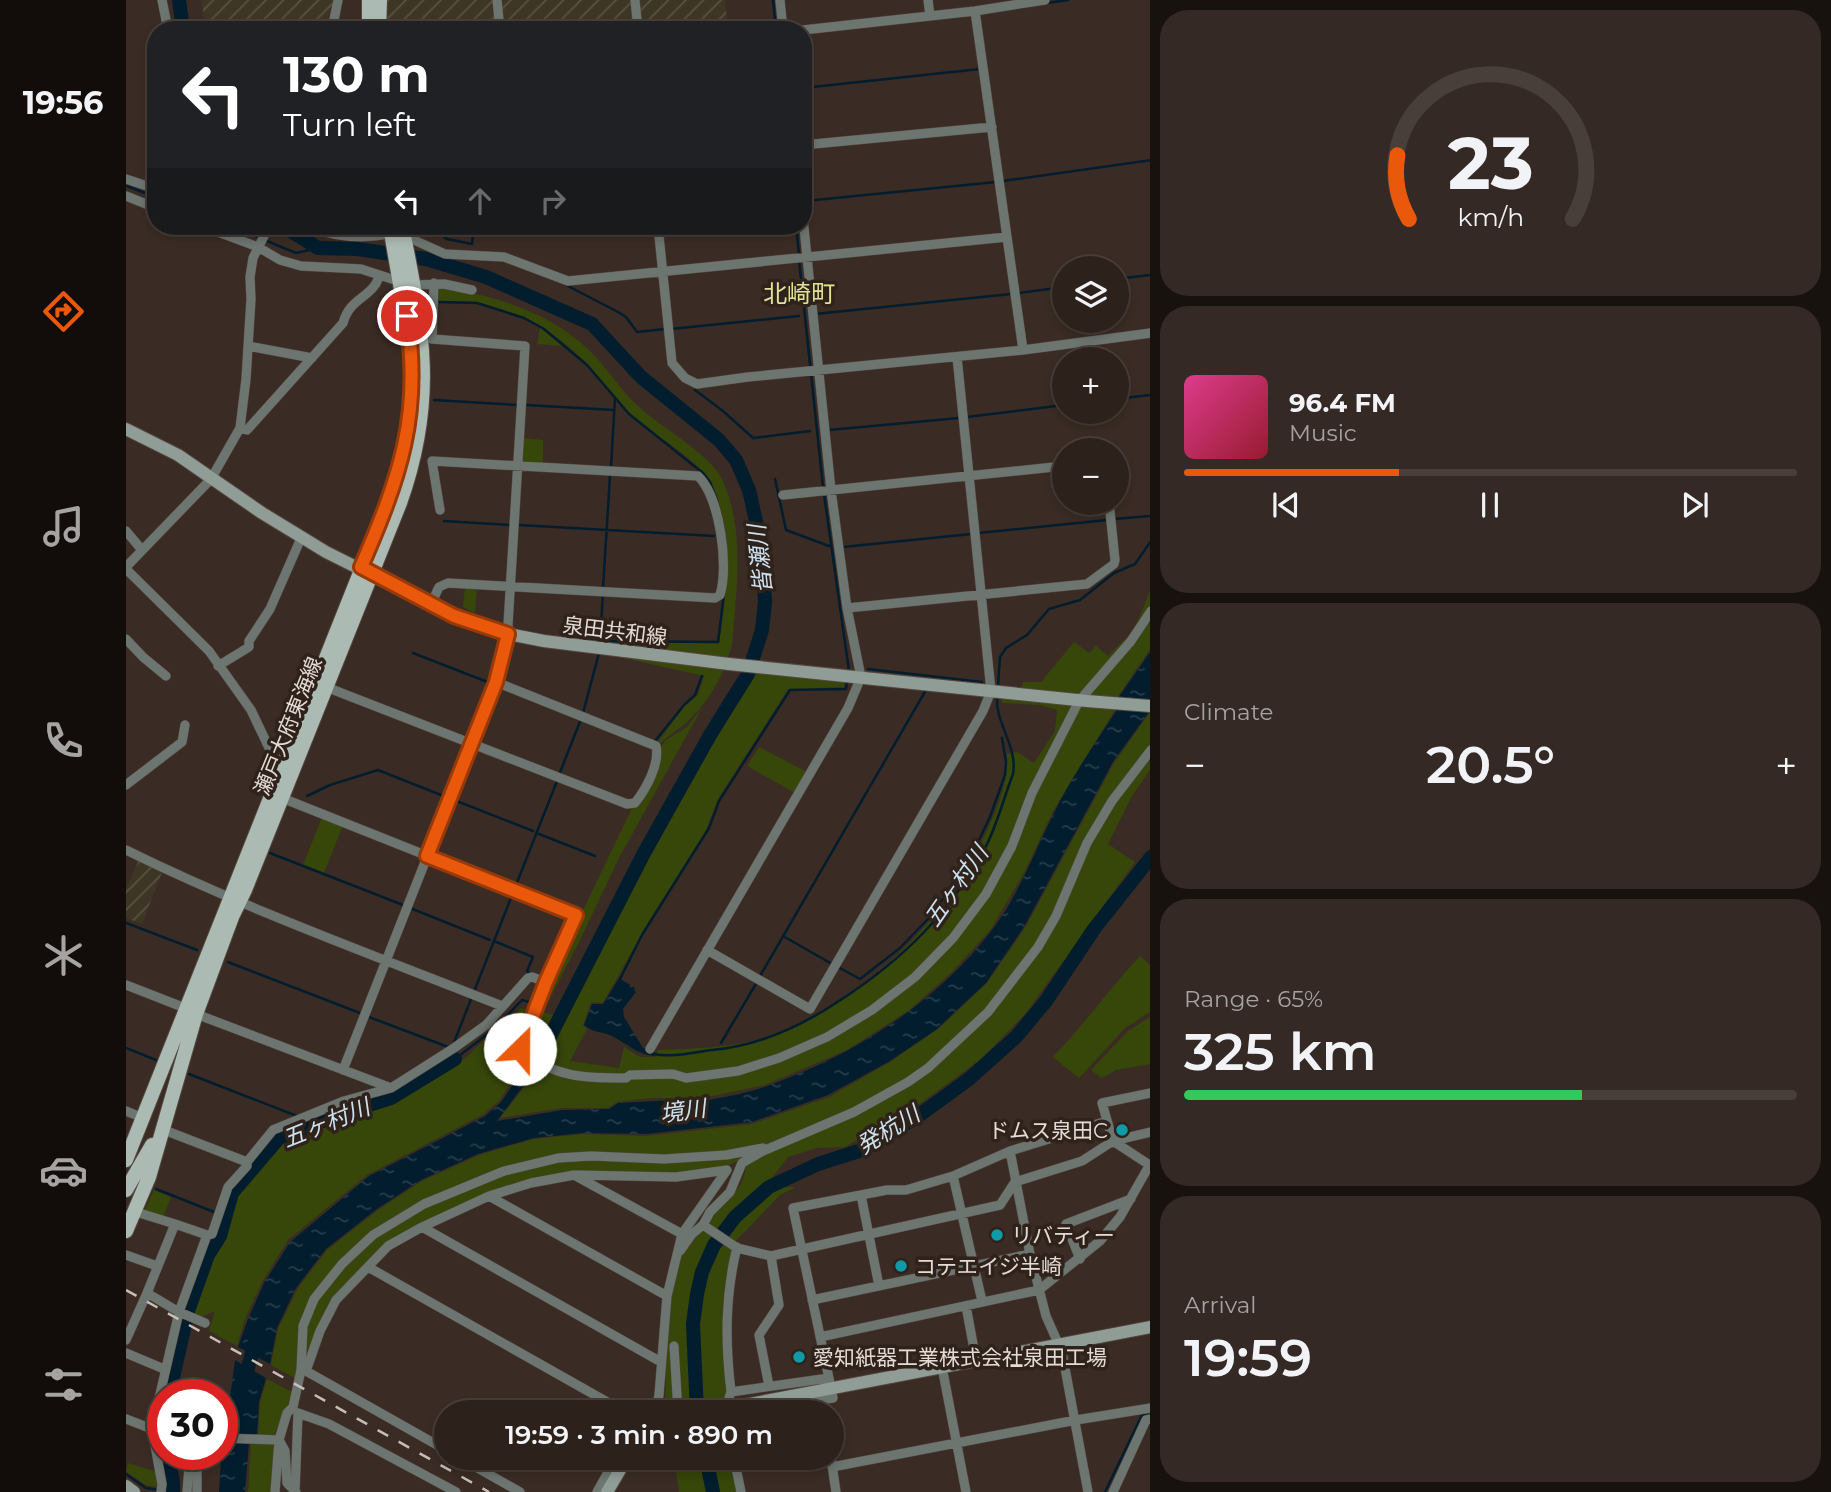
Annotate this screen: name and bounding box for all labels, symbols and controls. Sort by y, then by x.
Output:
text: 130 m [283,45,430,104]
icon: left [168,49,259,140]
text: 19:56 [23,83,103,122]
text: Turn left [283,105,417,144]
text: 23 [1447,120,1534,208]
icon: left [388,182,426,220]
icon: ahead [461,182,499,220]
icon: right [534,182,572,220]
text: km/h [1457,202,1524,232]
map controls [1052,256,1129,515]
button: layers [1052,256,1129,333]
district label: 北崎町 [763,279,835,308]
pin [377,286,437,346]
icon: directions [39,287,88,336]
icon: arrive [388,297,426,335]
button: + [1052,347,1129,424]
text: 96.4 FM [1289,387,1396,419]
text: Music [1289,419,1357,447]
button: − [1052,438,1129,515]
icon: previous [1267,486,1305,524]
icon: pause [1471,486,1509,524]
icon: next [1676,486,1714,524]
icon: music [39,502,88,551]
water label: 皆瀬川 [742,520,778,595]
street label: 泉田共和線 [561,612,669,650]
street label: 瀬戸大府東海線 [249,653,327,799]
text: Climate [1184,698,1273,726]
icon: phone [39,716,88,765]
text: 20.5° [1426,733,1555,796]
text: − [1184,742,1206,789]
text: + [1775,742,1797,789]
water label: 五ヶ村川 [918,838,996,932]
icon: climate [39,931,88,980]
text: Range · 65% [1184,985,1323,1013]
position arrow [483,1012,557,1086]
text: 325 km [1184,1020,1377,1083]
water label: 五ヶ村川 [278,1092,377,1153]
water label: 境川 [658,1094,711,1128]
water label: 発杭川 [851,1098,927,1160]
place label: ドムス泉田C [988,1118,1108,1143]
marker: ドムス泉田C [1114,1122,1130,1138]
icon: car [39,1146,88,1195]
place label: リバティー [1011,1223,1115,1248]
marker: リバティー [989,1227,1005,1243]
place label: コテエイジ半崎 [915,1254,1062,1279]
marker: コテエイジ半崎 [893,1258,909,1274]
text: Arrival [1184,1291,1257,1319]
text: 19:59 [1184,1326,1312,1389]
place label: 愛知紙器工業株式会社泉田工場 [813,1345,1107,1370]
marker: 愛知紙器工業株式会社泉田工場 [791,1349,807,1365]
icon: filters [39,1360,88,1409]
speed limit sign: 30 [147,1379,238,1470]
text: 19:59 · 3 min · 890 m [505,1419,773,1451]

